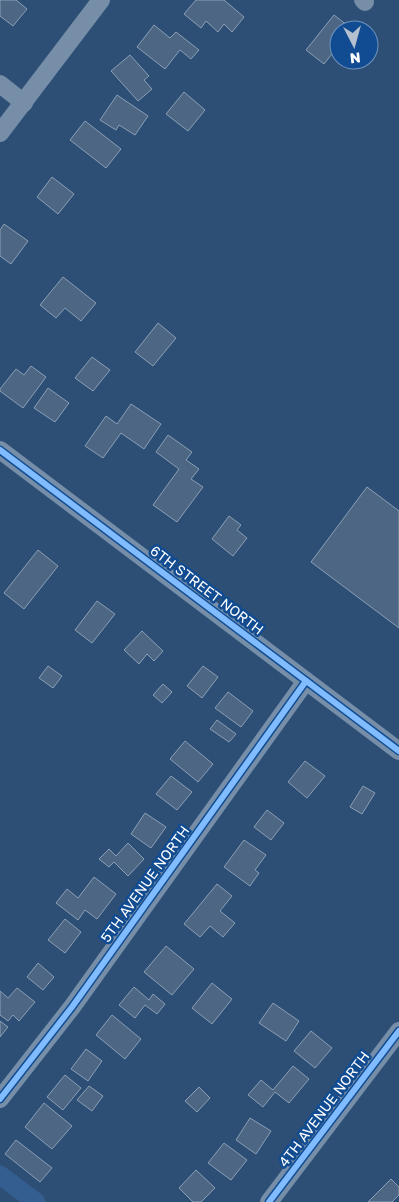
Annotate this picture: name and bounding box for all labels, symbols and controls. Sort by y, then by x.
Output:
north arrow [329,20,379,70]
text: N [349,49,362,67]
street label: 6TH STREET NORTH [147,541,267,638]
street label: 5TH AVENUE NORTH [97,822,192,945]
street label: 4TH AVENUE NORTH [275,1048,373,1170]

